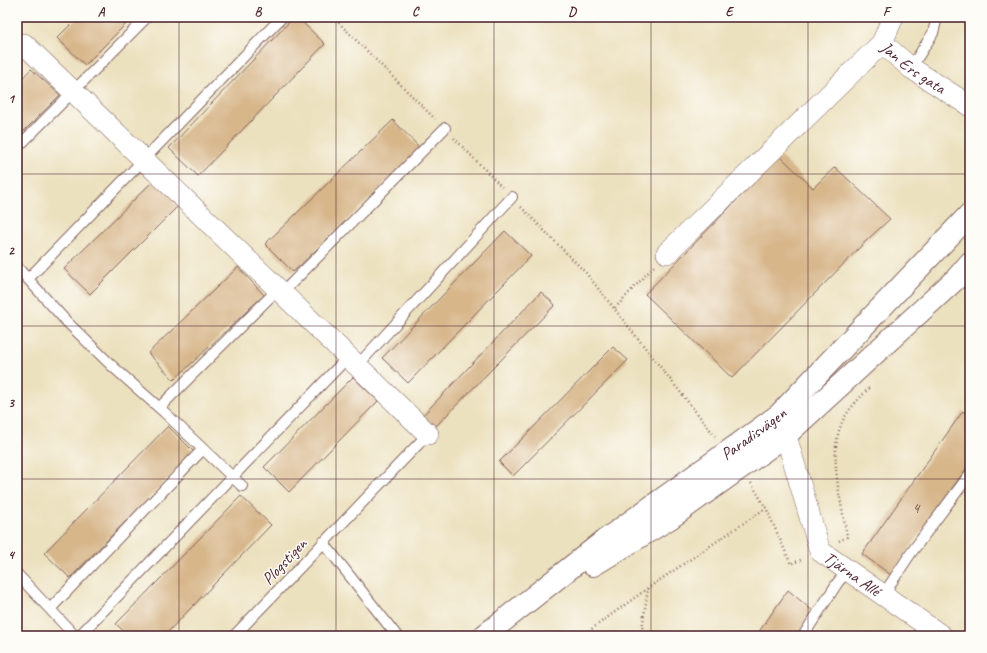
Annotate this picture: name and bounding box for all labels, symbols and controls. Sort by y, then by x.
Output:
text: A [98,4,106,20]
text: B [255,4,263,20]
text: C [412,4,420,20]
text: D [568,4,577,20]
text: E [726,4,735,20]
text: F [883,4,892,20]
street label: Jan Ers gata [876,36,950,99]
text: 1 [8,91,16,107]
text: 2 [8,243,15,259]
text: 3 [8,395,15,411]
street label: Paradisvägen [717,403,791,465]
house number: 4 [913,499,921,518]
street label: Plogstigen [257,532,312,589]
text: 4 [8,547,16,563]
street label: Tjärna Allé [820,547,886,602]

